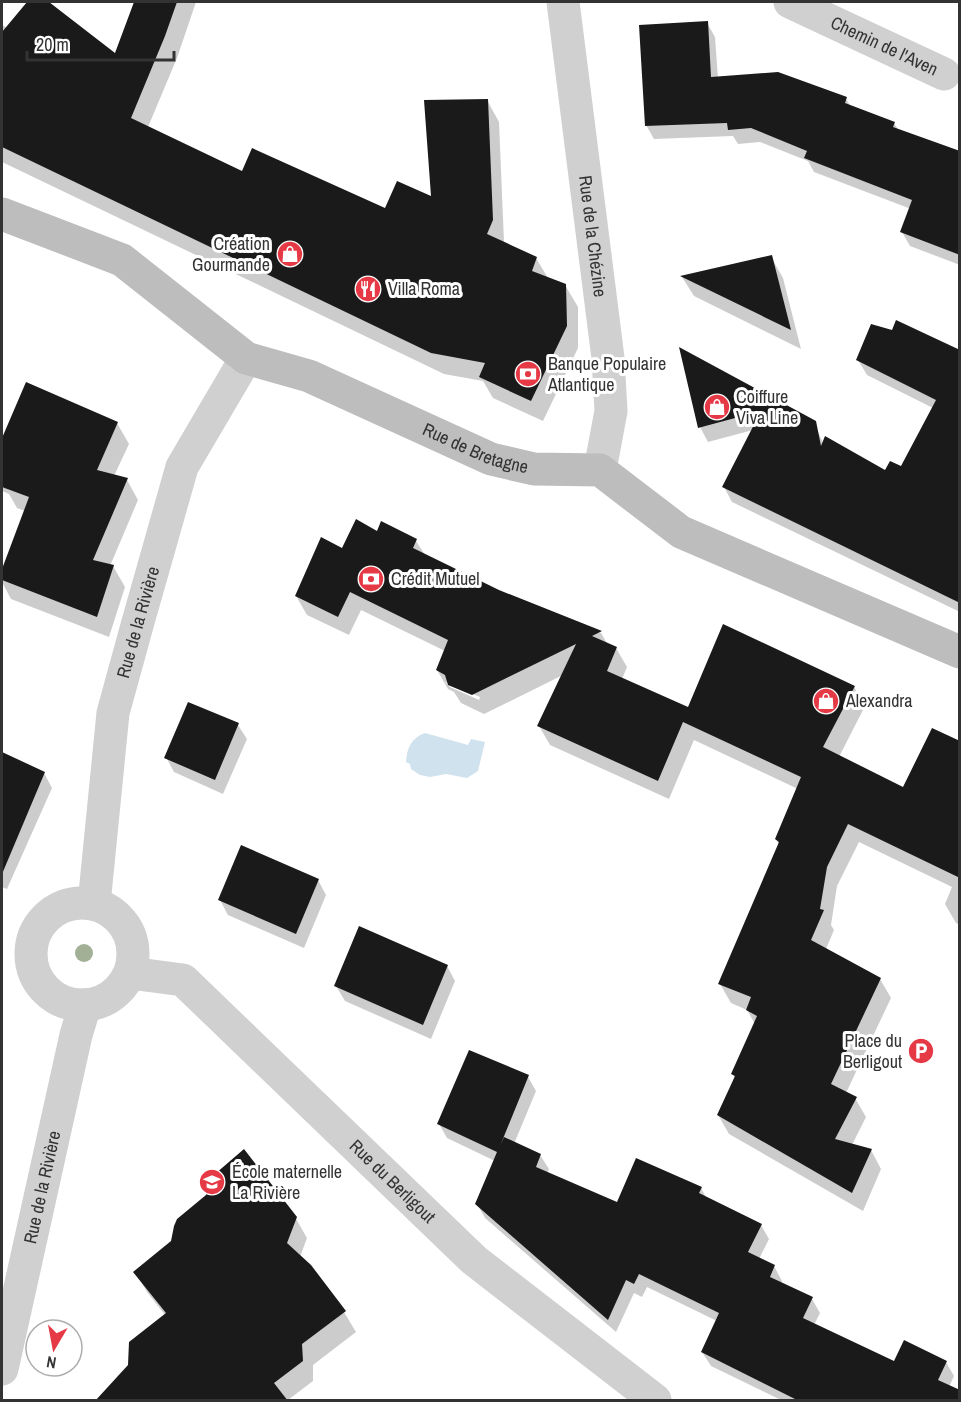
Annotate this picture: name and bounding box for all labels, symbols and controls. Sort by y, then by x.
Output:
street label: Chemin de l'Aven [827,10,942,81]
scale bar [27,24,174,62]
text: 20 m [36,32,69,57]
street label: Rue de la Chézine [573,174,613,298]
place label: Création Gourmande [192,231,270,277]
shop icon: Création Gourmande [275,239,305,269]
restaurant icon: Villa Roma [353,274,383,304]
place label: Villa Roma [388,276,460,301]
place label: Banque Populaire Atlantique [547,351,666,397]
bank icon: Banque Populaire Atlantique [513,359,543,389]
place label: Coiffure Viva Line [736,384,798,430]
shop icon: Coiffure Viva Line [702,392,732,422]
street label: Rue de Bretagne [419,416,531,479]
street label: Rue de la Rivière [110,563,165,681]
bank icon: Crédit Mutuel [356,564,386,594]
place label: Crédit Mutuel [391,566,480,591]
shop icon: Alexandra [811,686,841,716]
place label: Alexandra [845,688,912,713]
place label: Place du Berligout [843,1028,902,1074]
parking icon: Place du Berligout [906,1036,936,1066]
street label: Rue de la Rivière [17,1128,66,1246]
street label: Rue du Berligout [344,1134,441,1229]
place label: École maternelle La Rivière [232,1159,342,1205]
school or university icon: École maternelle La Rivière [197,1167,227,1197]
north arrow [24,1318,84,1378]
text: N [45,1351,58,1374]

